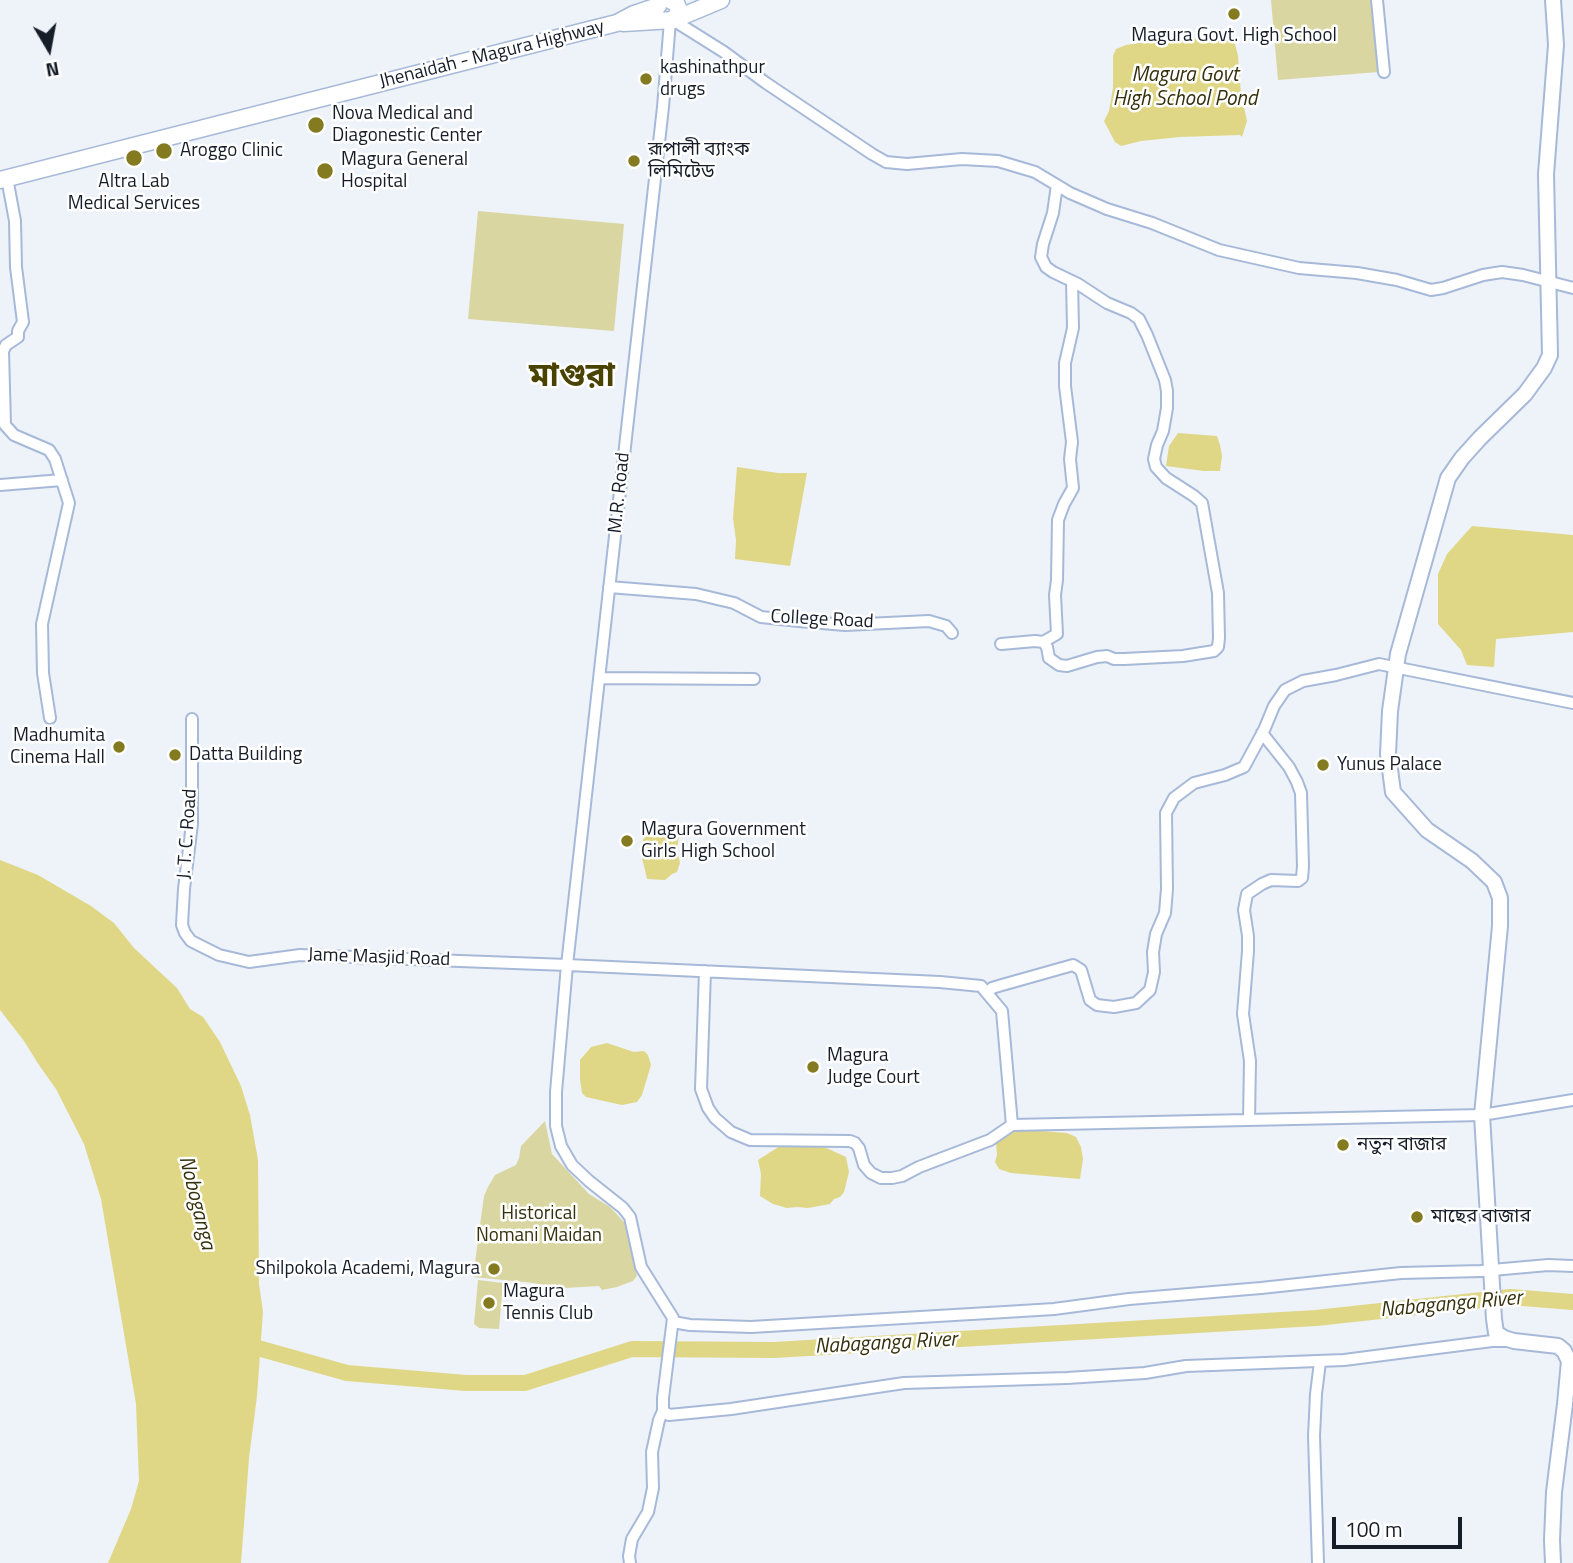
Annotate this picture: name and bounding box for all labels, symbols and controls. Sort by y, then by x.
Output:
marker: Magura Govt. High School [1226,6,1242,22]
north arrow [14,14,84,84]
street label: Jhenaidah - Magura Highway [377,16,607,94]
place label: Magura Govt. High School [1131,25,1337,47]
text: N [44,55,62,86]
place label: kashinathpur drugs [660,57,765,101]
water label: Magura Govt High School Pond [1113,63,1257,113]
marker: kashinathpur drugs [638,71,654,87]
place label: Nova Medical and Diagonestic Center [332,103,482,147]
marker: Nova Medical and Diagonestic Center [306,115,326,135]
place label: রূপালী ব্যাংক লিমিটেড [648,139,749,183]
place label: Aroggo Clinic [180,140,283,162]
marker: Aroggo Clinic [154,141,174,161]
marker: Altra Lab Medical Services [124,148,144,168]
place label: Magura General Hospital [341,149,468,193]
marker: রূপালী ব্যাংক লিমিটেড [626,153,642,169]
marker: Magura General Hospital [315,161,335,181]
place label: Altra Lab Medical Services [68,171,200,215]
district label: মাগুরা [529,358,615,398]
street label: M.R. Road [604,451,636,535]
street label: College Road [770,606,874,634]
place label: Madhumita Cinema Hall [10,725,105,769]
marker: Madhumita Cinema Hall [111,739,127,755]
place label: Datta Building [189,744,302,766]
marker: Datta Building [167,747,183,763]
place label: Yunus Palace [1337,754,1442,776]
marker: Yunus Palace [1315,757,1331,773]
street label: J. T. C. Road [173,788,203,880]
place label: Magura Government Girls High School [641,819,806,863]
marker: Magura Government Girls High School [619,833,635,849]
street label: Jame Masjid Road [307,944,451,972]
place label: Magura Judge Court [827,1045,920,1089]
marker: Magura Judge Court [805,1059,821,1075]
place label: নতুন বাজার [1357,1134,1447,1156]
marker: নতুন বাজার [1335,1137,1351,1153]
water label: Noboganga [172,1154,220,1252]
park label: Historical Nomani Maidan [476,1203,602,1247]
place label: মাছের বাজার [1431,1206,1531,1228]
marker: মাছের বাজার [1409,1209,1425,1225]
place label: Shilpokola Academi, Magura [255,1258,480,1280]
marker: Shilpokola Academi, Magura [486,1261,502,1277]
place label: Magura Tennis Club [503,1281,593,1325]
water label: Nabaganga River [1379,1286,1523,1324]
marker: Magura Tennis Club [481,1295,497,1311]
water label: Nabaganga River [814,1328,958,1360]
scale bar [1335,1504,1464,1548]
text: 100 m [1345,1513,1402,1545]

